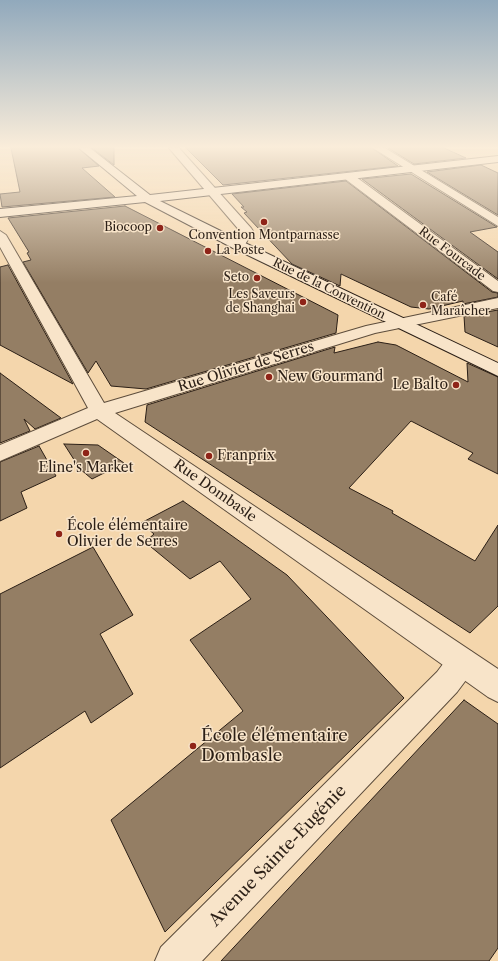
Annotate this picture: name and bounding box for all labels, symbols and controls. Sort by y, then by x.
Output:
marker: Convention Montparnasse [259,217,269,227]
place label: Biocoop [104,221,152,235]
marker: Biocoop [155,223,165,233]
street label: Rue Fourcade [416,224,488,284]
place label: Convention Montparnasse [189,229,339,243]
place label: La Poste [216,244,264,258]
marker: La Poste [203,246,213,256]
street label: Rue de la Convention [270,255,388,323]
place label: Seto [223,271,249,285]
marker: Seto [252,273,262,283]
place label: Les Saveurs de Shanghai [225,288,295,316]
place label: Café Maraîcher [431,291,490,319]
marker: Les Saveurs de Shanghai [298,297,308,307]
marker: Café Maraîcher [418,300,428,310]
street label: Rue Olivier de Serres [176,338,316,396]
place label: New Gourmand [277,369,383,385]
marker: New Gourmand [264,372,274,382]
place label: Le Balto [392,377,448,393]
marker: Le Balto [451,380,461,390]
marker: Eline's Market [81,448,91,458]
place label: Franprix [217,448,275,464]
marker: Franprix [204,451,214,461]
street label: Rue Dombasle [170,456,260,526]
place label: Eline's Market [39,460,133,476]
place label: École élémentaire Olivier de Serres [67,518,188,550]
marker: École élémentaire Olivier de Serres [54,529,64,539]
place label: École élémentaire Dombasle [201,726,348,766]
marker: École élémentaire Dombasle [188,741,198,751]
street label: Avenue Sainte-Eugénie [205,781,351,931]

